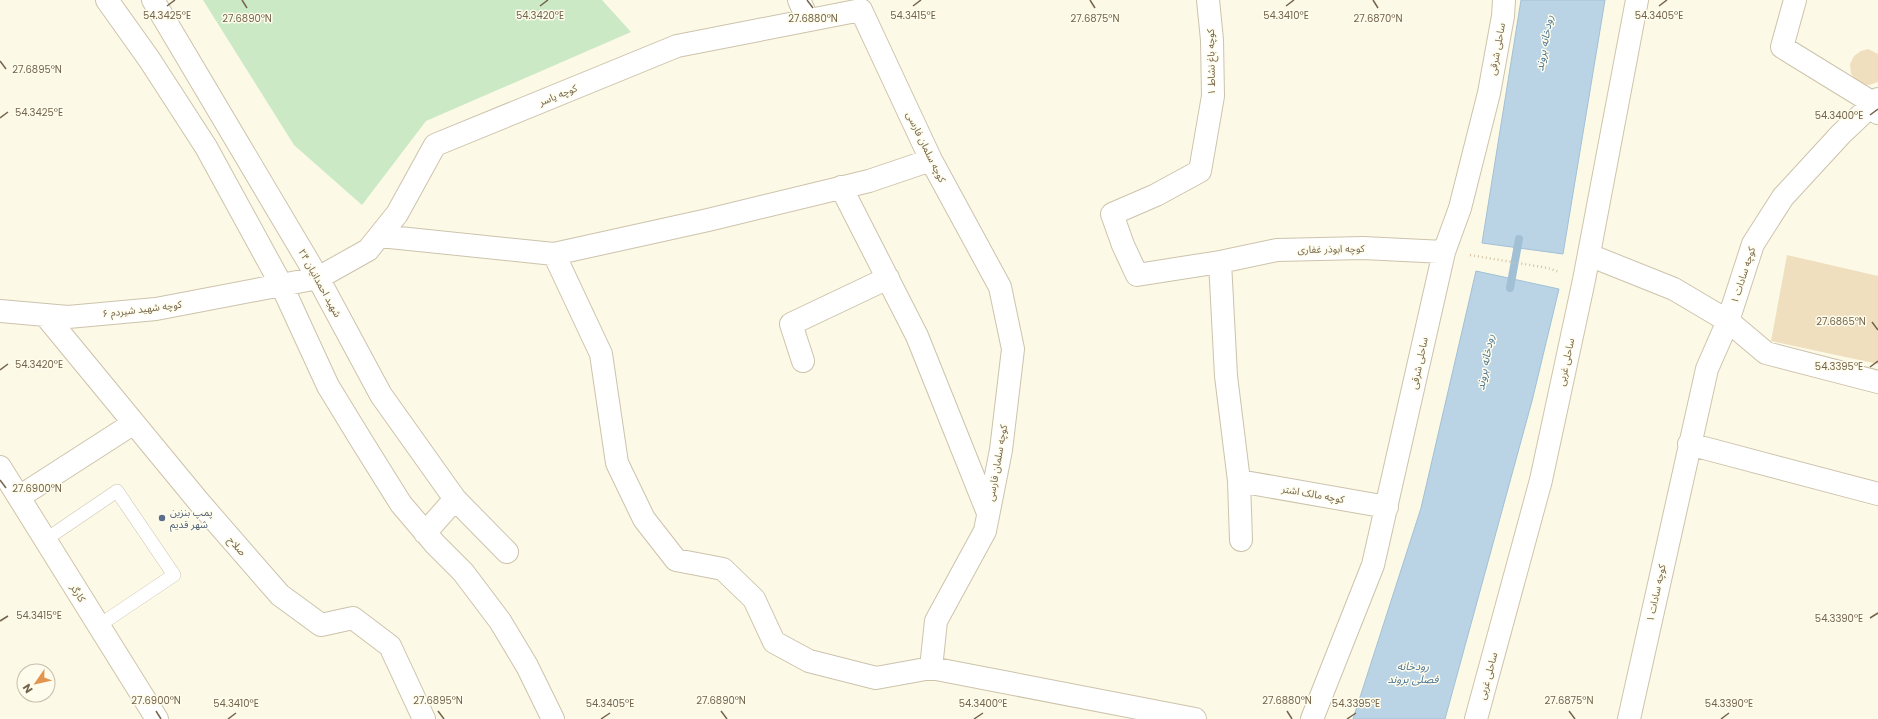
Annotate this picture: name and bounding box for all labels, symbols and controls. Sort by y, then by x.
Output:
text: 54.3425°E [143,8,191,23]
text: 54.3420°E [516,8,564,23]
text: 54.3415°E [890,8,936,23]
text: 54.3410°E [1263,8,1309,23]
text: 54.3405°E [1635,8,1683,23]
text: 27.6890°N [222,11,272,26]
text: 27.6880°N [788,11,838,26]
text: 27.6875°N [1071,11,1119,26]
text: 27.6870°N [1354,11,1402,26]
water label: رودخانه بروند [1531,14,1557,72]
street label: ساحلی شرقی [1485,21,1509,76]
street label: کوچه باغ نشاط ۱ [1203,28,1219,95]
text: 27.6895°N [12,62,62,77]
street label: کوچه یاسر [536,80,580,110]
text: 54.3425°E [15,105,63,120]
text: 54.3400°E [1815,108,1863,123]
street label: کوچه سلمان فارسی [902,109,950,186]
street label: کوچه ابوذر غفاری [1297,241,1366,257]
street label: کوچه سادات ۱ [1727,244,1759,305]
street label: شهید احمدانیان ۲۴ [295,246,345,320]
street label: کوچه شهید شیردم ۶ [101,297,184,322]
text: 27.6865°N [1816,314,1866,329]
water label: رودخانه بروند [1472,333,1498,391]
street label: ساحلی شرقی [1406,335,1432,390]
street label: ساحلی غربی [1554,337,1578,387]
text: 54.3420°E [15,357,63,372]
text: 54.3395°E [1815,359,1863,374]
street label: کوچه سلمان فارسی [983,423,1011,502]
text: 27.6900°N [12,481,62,496]
street label: کوچه مالک اشتر [1280,481,1346,507]
place label: پمپ بنزین شهر قدیم [170,505,212,532]
marker: پمپ بنزین شهر قدیم [157,513,167,523]
street label: صلاح [224,533,250,559]
street label: کوچه سادات ۱ [1643,562,1670,623]
street label: کارگر [66,580,90,606]
text: 54.3415°E [16,608,62,623]
text: 54.3390°E [1815,611,1863,626]
street label: ساحلی غربی [1474,651,1502,701]
water label: رودخانه فصلی بروند [1387,658,1440,687]
north arrow [16,663,56,703]
text: N [19,681,37,696]
text: 27.6900°N [131,693,181,708]
text: 27.6895°N [413,693,463,708]
text: 27.6890°N [696,693,746,708]
text: 27.6880°N [1262,693,1312,708]
text: 27.6875°N [1545,693,1593,708]
text: 54.3410°E [213,696,259,711]
text: 54.3405°E [586,696,634,711]
text: 54.3400°E [959,696,1007,711]
text: 54.3395°E [1332,696,1380,711]
text: 54.3390°E [1705,696,1753,711]

